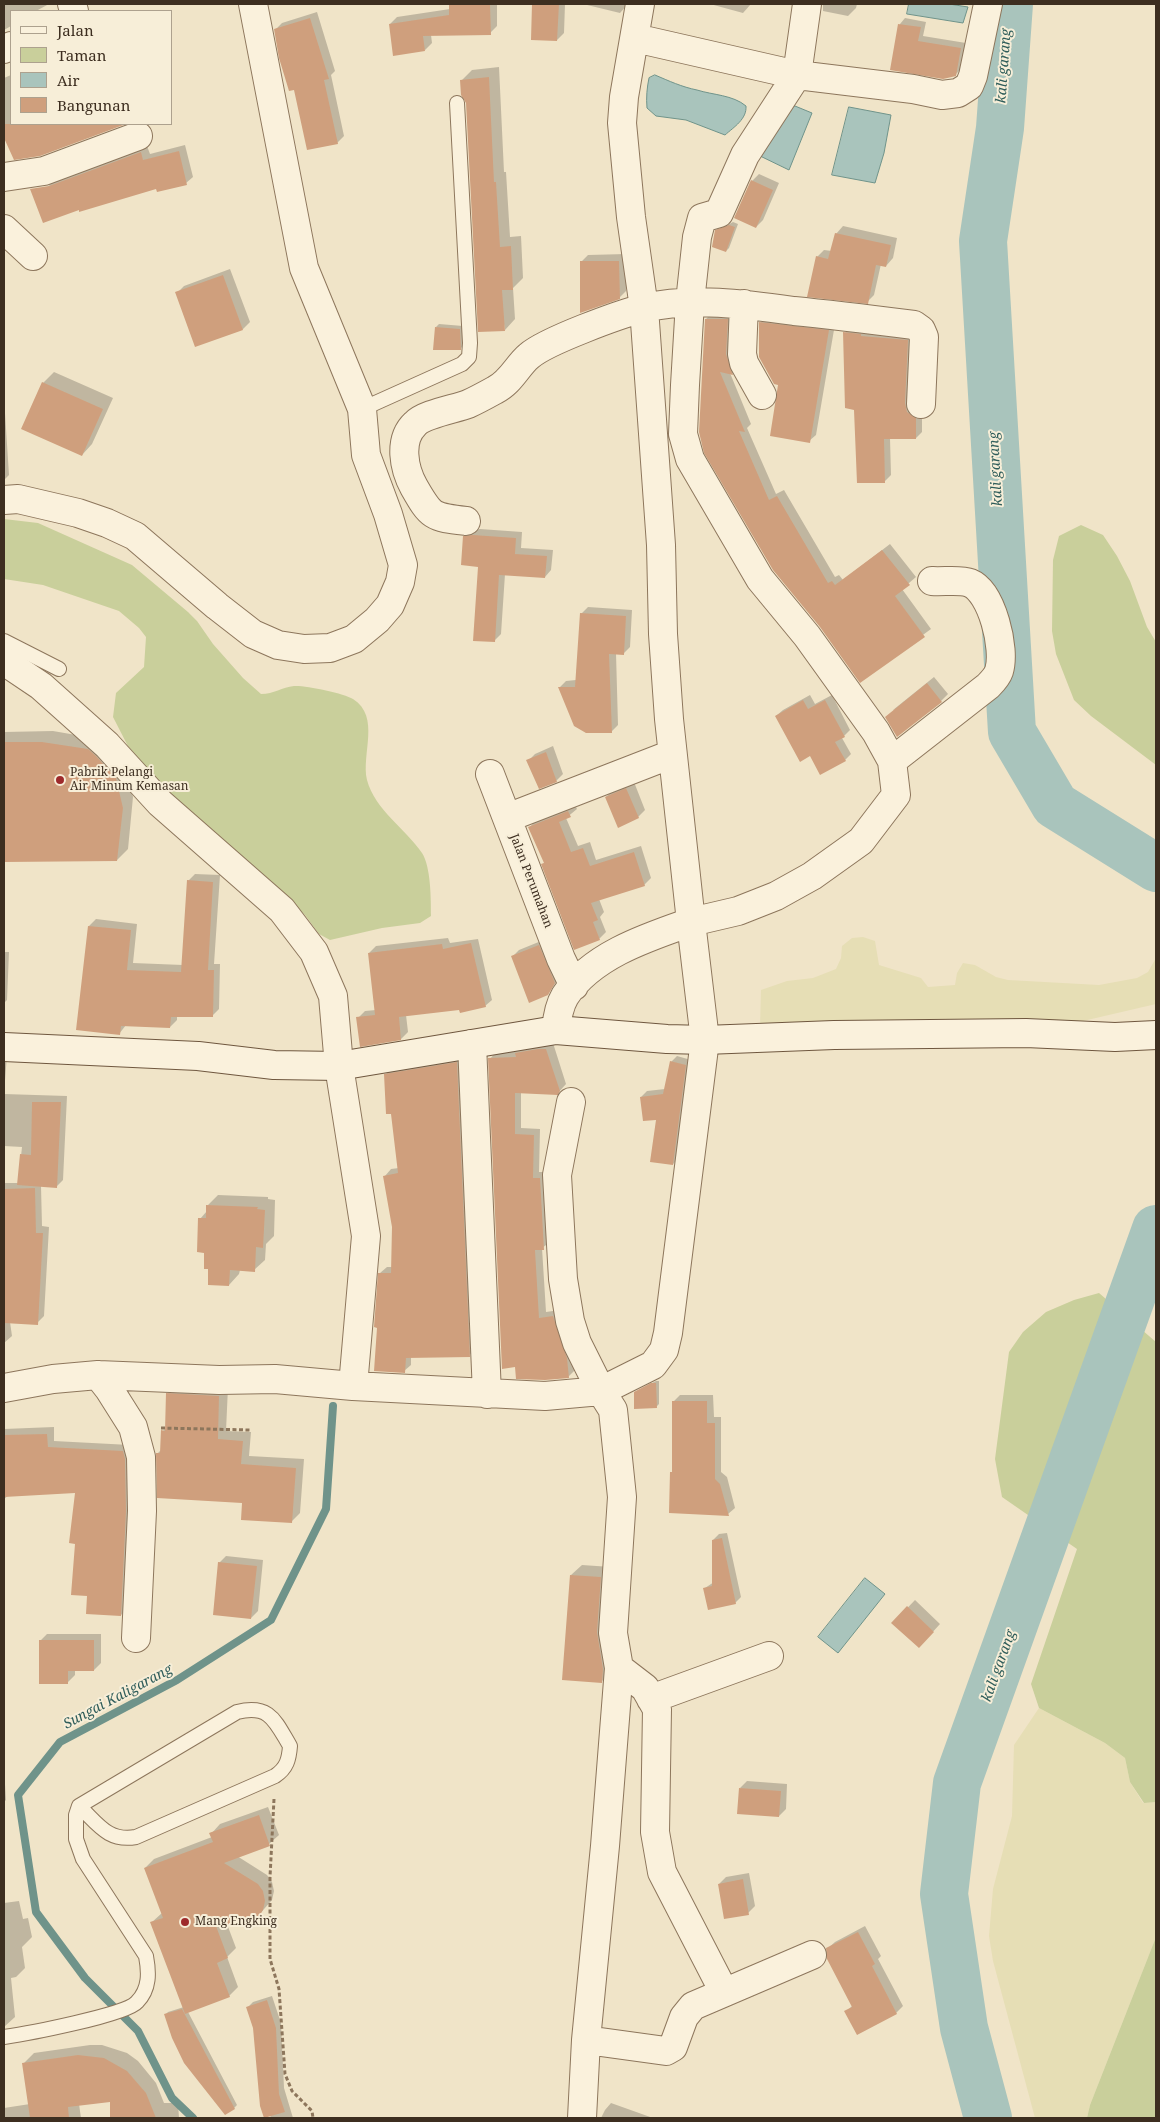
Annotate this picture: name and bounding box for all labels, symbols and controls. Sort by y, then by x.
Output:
legend [10,10,172,125]
text: Jalan [57,20,94,40]
water label: kali garang [993,28,1015,104]
text: Taman [57,45,107,65]
text: Air [57,70,79,90]
text: Bangunan [57,95,130,115]
water label: kali garang [986,431,1006,507]
place label: Pabrik Pelangi Air Minum Kemasan [70,766,189,794]
marker: Pabrik Pelangi Air Minum Kemasan [54,774,66,786]
street label: Jalan Perumahan [506,832,556,930]
water label: kali garang [978,1628,1020,1704]
water label: Sungai Kaligarang [61,1661,175,1733]
place label: Mang Engking [195,1915,277,1929]
marker: Mang Engking [179,1916,191,1928]

